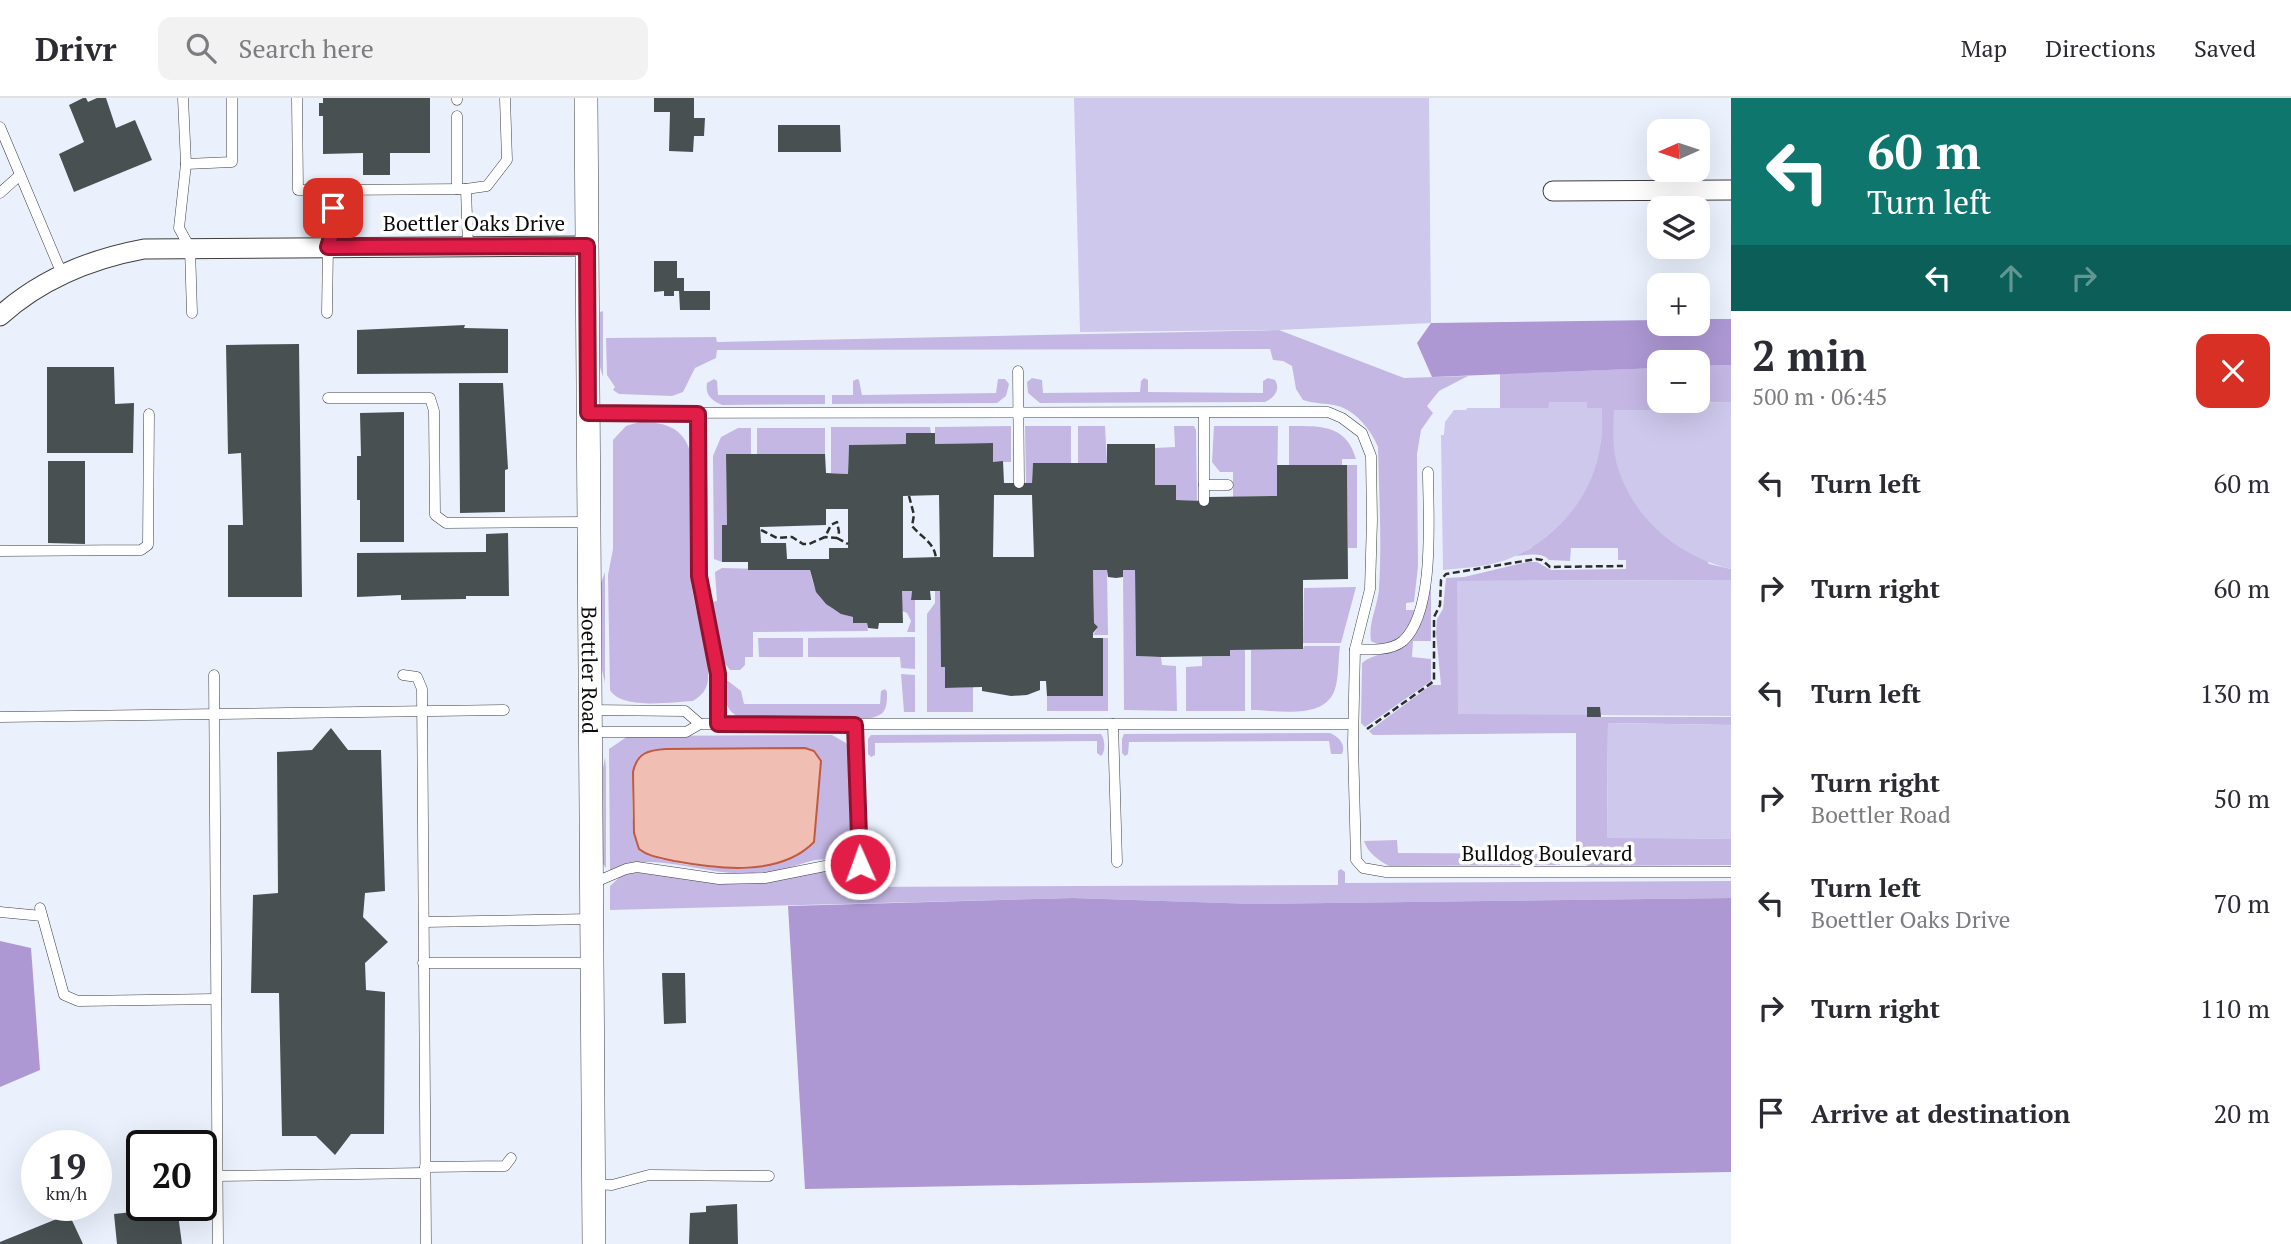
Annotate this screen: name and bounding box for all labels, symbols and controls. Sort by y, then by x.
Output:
search box [158,17,648,80]
text: Drivr [35,27,116,70]
icon: search [182,29,220,67]
text: Search here [238,31,374,65]
text: Map [1961,32,2007,64]
text: Directions [2045,32,2156,64]
text: Saved [2194,32,2256,64]
text: 60 m [1867,118,1981,183]
north arrow [1647,119,1710,182]
map controls [1647,119,1710,413]
icon: left [1752,126,1843,217]
pin [303,178,363,238]
text: Turn left [1867,181,1991,223]
icon: arrive [314,189,352,227]
button: layers [1647,196,1710,259]
street label: Boettler Oaks Drive [383,209,565,237]
icon: left [1919,259,1957,297]
icon: ahead [1992,259,2030,297]
icon: right [2065,259,2103,297]
button: + [1647,273,1710,336]
text: 2 min [1752,327,1867,383]
button: close [2196,334,2270,408]
button: − [1647,350,1710,413]
text: 500 m · 06:45 [1752,381,1887,412]
icon: left [1752,464,1790,502]
text: Turn left [1811,466,1921,500]
text: 60 m [2214,466,2270,500]
icon: right [1752,569,1790,607]
text: Turn right [1811,571,1940,605]
text: 60 m [2214,571,2270,605]
street label: Boettler Road [576,606,604,734]
icon: left [1752,674,1790,712]
text: Turn left [1811,676,1921,710]
text: 130 m [2200,676,2270,710]
text: Turn right [1811,765,1940,799]
icon: right [1752,779,1790,817]
text: 50 m [2214,781,2270,815]
text: Boettler Road [1811,799,1951,830]
position arrow [823,827,897,901]
street label: Bulldog Boulevard [1461,839,1633,867]
text: Turn left [1811,870,1921,904]
icon: left [1752,884,1790,922]
text: 70 m [2214,886,2270,920]
text: Boettler Oaks Drive [1811,904,2010,935]
icon: right [1752,989,1790,1027]
text: Turn right [1811,991,1940,1025]
text: 110 m [2200,991,2270,1025]
icon: arrive [1752,1094,1790,1132]
text: Arrive at destination [1811,1096,2070,1130]
text: 20 m [2214,1096,2270,1130]
speed limit sign: 20 [126,1130,217,1221]
text: 19 [47,1143,86,1189]
text: km/h [46,1181,87,1205]

